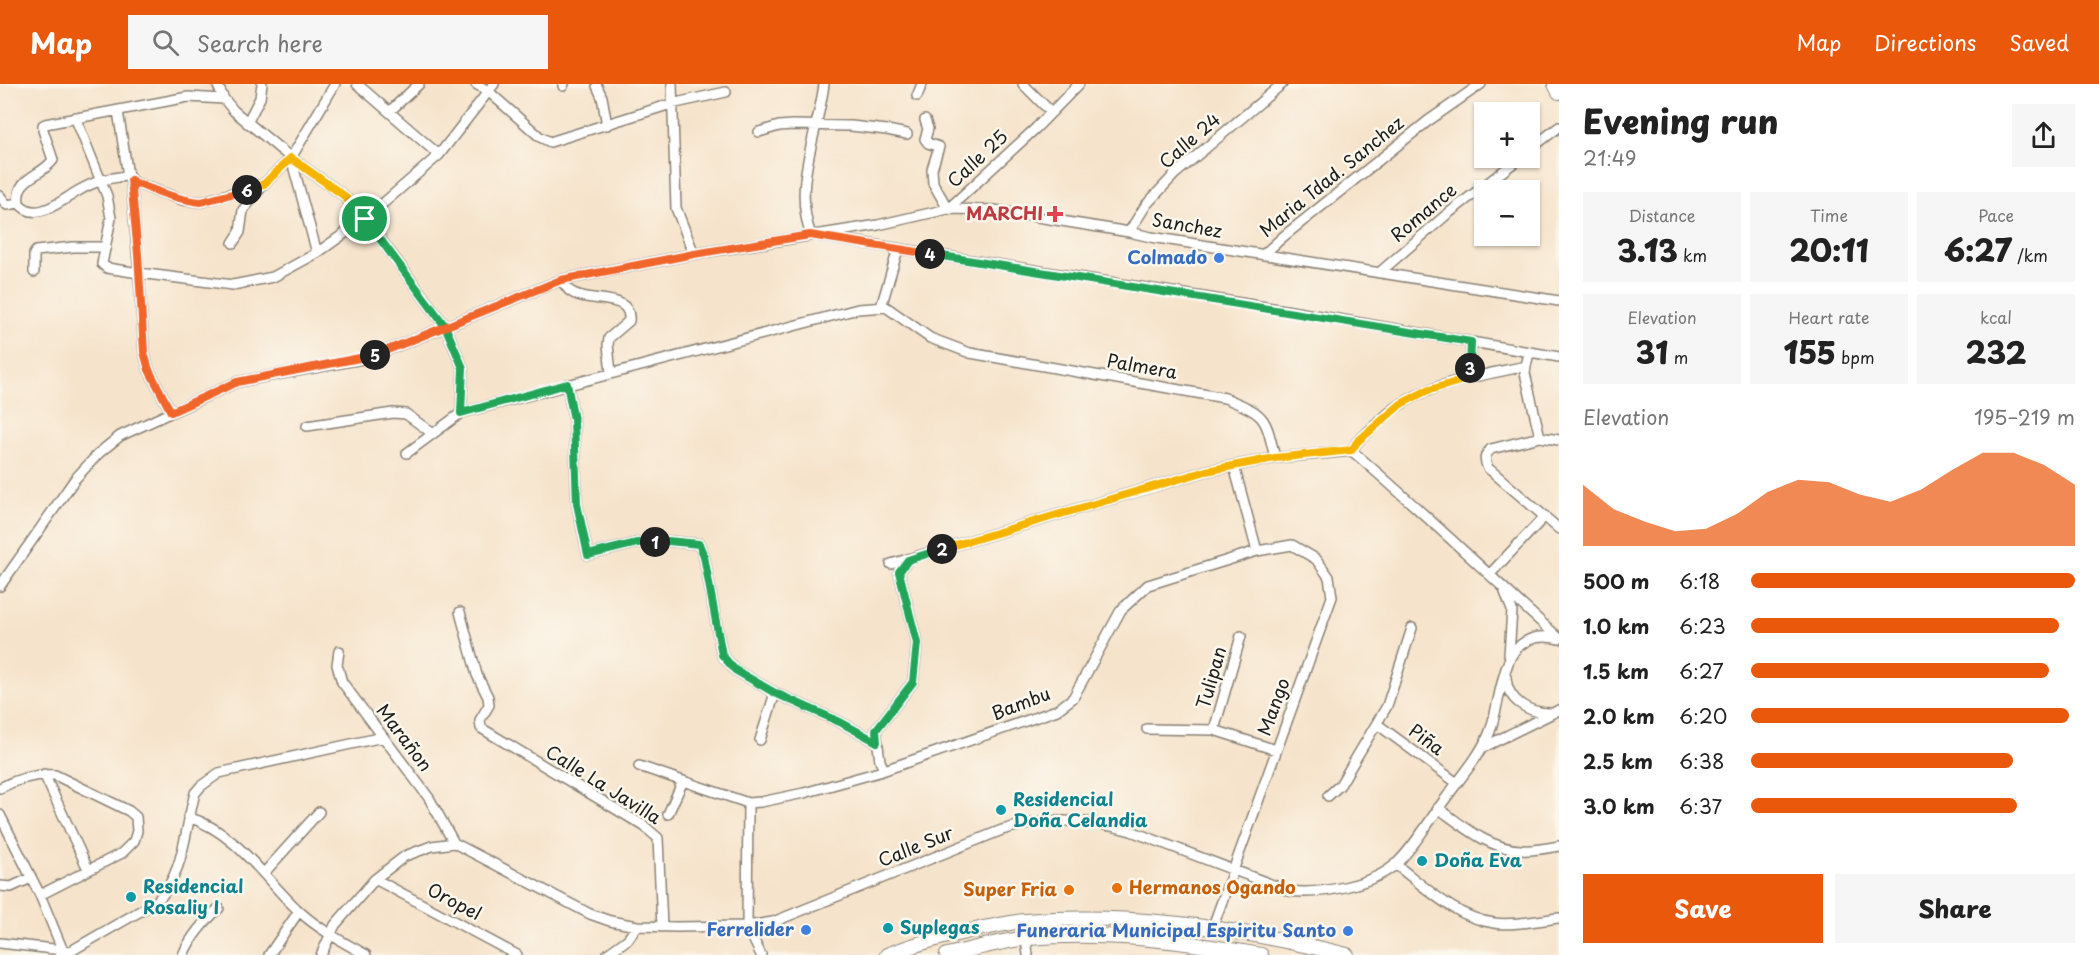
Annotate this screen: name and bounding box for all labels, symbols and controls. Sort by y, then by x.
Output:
search box [128,15,548,69]
text: Map [30,21,92,64]
icon: search [149,26,182,59]
text: Search here [197,26,323,59]
text: Map [1796,26,1841,58]
text: Directions [1874,26,1976,58]
text: Saved [2009,26,2069,58]
text: Evening run [1583,95,1778,145]
map controls [1474,102,1540,246]
button: + [1474,102,1540,168]
button: share [2012,104,2075,167]
street label: Calle 24 [1152,106,1226,174]
street label: Maria Tdad. Sanchez [1253,109,1409,243]
street label: Calle 25 [941,123,1013,193]
text: 21:49 [1583,143,1636,173]
pin: 6 [232,175,262,205]
street label: Romance [1384,176,1462,248]
text: 6 [241,178,253,202]
button: − [1474,180,1540,246]
pin [339,193,390,244]
place label: MARCHI [966,199,1043,226]
icon: arrive [348,202,381,235]
text: Distance [1628,203,1696,227]
text: Time [1810,203,1848,227]
text: Pace [1978,203,2014,227]
street label: Sanchez [1150,205,1225,244]
marker: MARCHI [1048,207,1062,221]
text: 3.13 [1617,227,1678,272]
text: 20:11 [1789,227,1869,272]
text: 6:27 [1944,227,2012,272]
pin: 4 [915,239,945,269]
text: 4 [925,242,935,266]
place label: Colmado [1127,243,1207,270]
text: km [1678,243,1707,267]
text: /km [2012,243,2048,267]
marker: Colmado [1212,251,1226,265]
text: Elevation [1627,305,1697,329]
text: Heart rate [1789,305,1869,329]
text: kcal [1980,305,2012,329]
text: 31 [1636,329,1669,374]
text: 155 [1784,329,1836,374]
text: 232 [1966,329,2026,374]
pin: 5 [360,340,390,370]
text: 5 [370,343,380,367]
text: m [1669,345,1688,369]
text: bpm [1836,345,1874,369]
street label: Palmera [1105,346,1180,385]
pin: 3 [1455,353,1485,383]
text: 3 [1465,356,1475,380]
text: Elevation [1583,402,1669,432]
text: 195–219 m [1974,402,2075,432]
pin: 1 [640,527,670,557]
text: 1 [651,530,659,554]
pin: 2 [927,534,957,564]
text: 2 [936,537,948,561]
text: 500 m [1583,566,1650,596]
text: 6:18 [1679,566,1720,596]
text: 1.0 km [1583,611,1650,641]
text: 6:23 [1679,611,1726,641]
street label: Tulipan [1189,643,1232,712]
text: 1.5 km [1583,656,1649,686]
text: 6:27 [1679,656,1724,686]
street label: Mango [1250,674,1296,739]
street label: Bambu [987,679,1054,726]
street label: Marañon [371,698,440,777]
text: 2.0 km [1583,701,1655,731]
text: 6:20 [1679,701,1727,731]
street label: Piña [1403,717,1451,761]
street label: Calle La Javilla [541,737,667,831]
text: 2.5 km [1583,746,1653,776]
text: 6:38 [1679,746,1724,776]
place label: Residencial Doña Celandia [1013,785,1148,833]
text: 3.0 km [1583,791,1655,821]
text: 6:37 [1679,791,1722,821]
marker: Residencial Doña Celandia [994,803,1008,817]
street label: Calle Sur [874,818,958,873]
place label: Doña Eva [1434,846,1523,873]
marker: Doña Eva [1415,854,1429,868]
place label: Residencial Rosaliy I [143,872,243,920]
place label: Hermanos Ogando [1129,873,1296,900]
button: Save [1583,874,1823,943]
button: Share [1835,874,2075,943]
street label: Oropel [423,875,487,926]
place label: Super Fria [963,875,1057,902]
marker: Hermanos Ogando [1110,881,1124,895]
marker: Super Fria [1062,883,1076,897]
marker: Residencial Rosaliy I [124,890,138,904]
place label: Suplegas [900,913,980,940]
place label: Ferrelider [707,915,795,942]
place label: Funeraria Municipal Espiritu Santo [1016,916,1336,943]
marker: Suplegas [881,921,895,935]
marker: Ferrelider [799,923,813,937]
marker: Funeraria Municipal Espiritu Santo [1341,924,1355,938]

